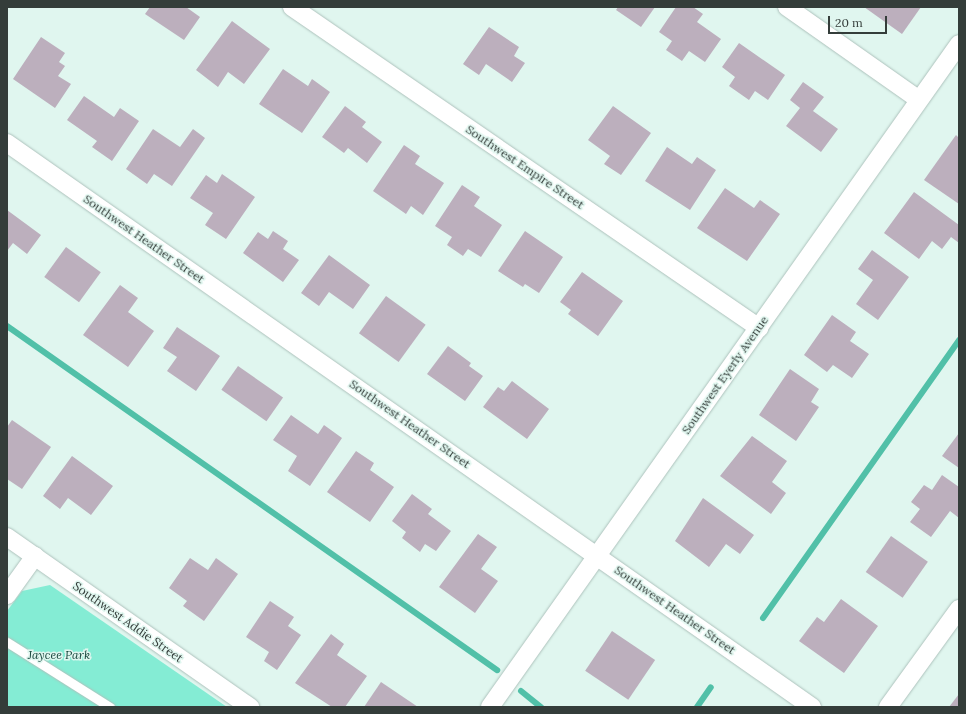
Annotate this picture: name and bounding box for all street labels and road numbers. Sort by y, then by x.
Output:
street label: Southwest Empire Street [463,122,587,212]
street label: Southwest Heather Street [81,192,207,286]
street label: Southwest Eyerly Avenue [679,313,771,437]
street label: Southwest Heather Street [347,377,473,471]
street label: Southwest Heather Street [612,563,738,657]
street label: Southwest Addie Street [70,579,186,665]

